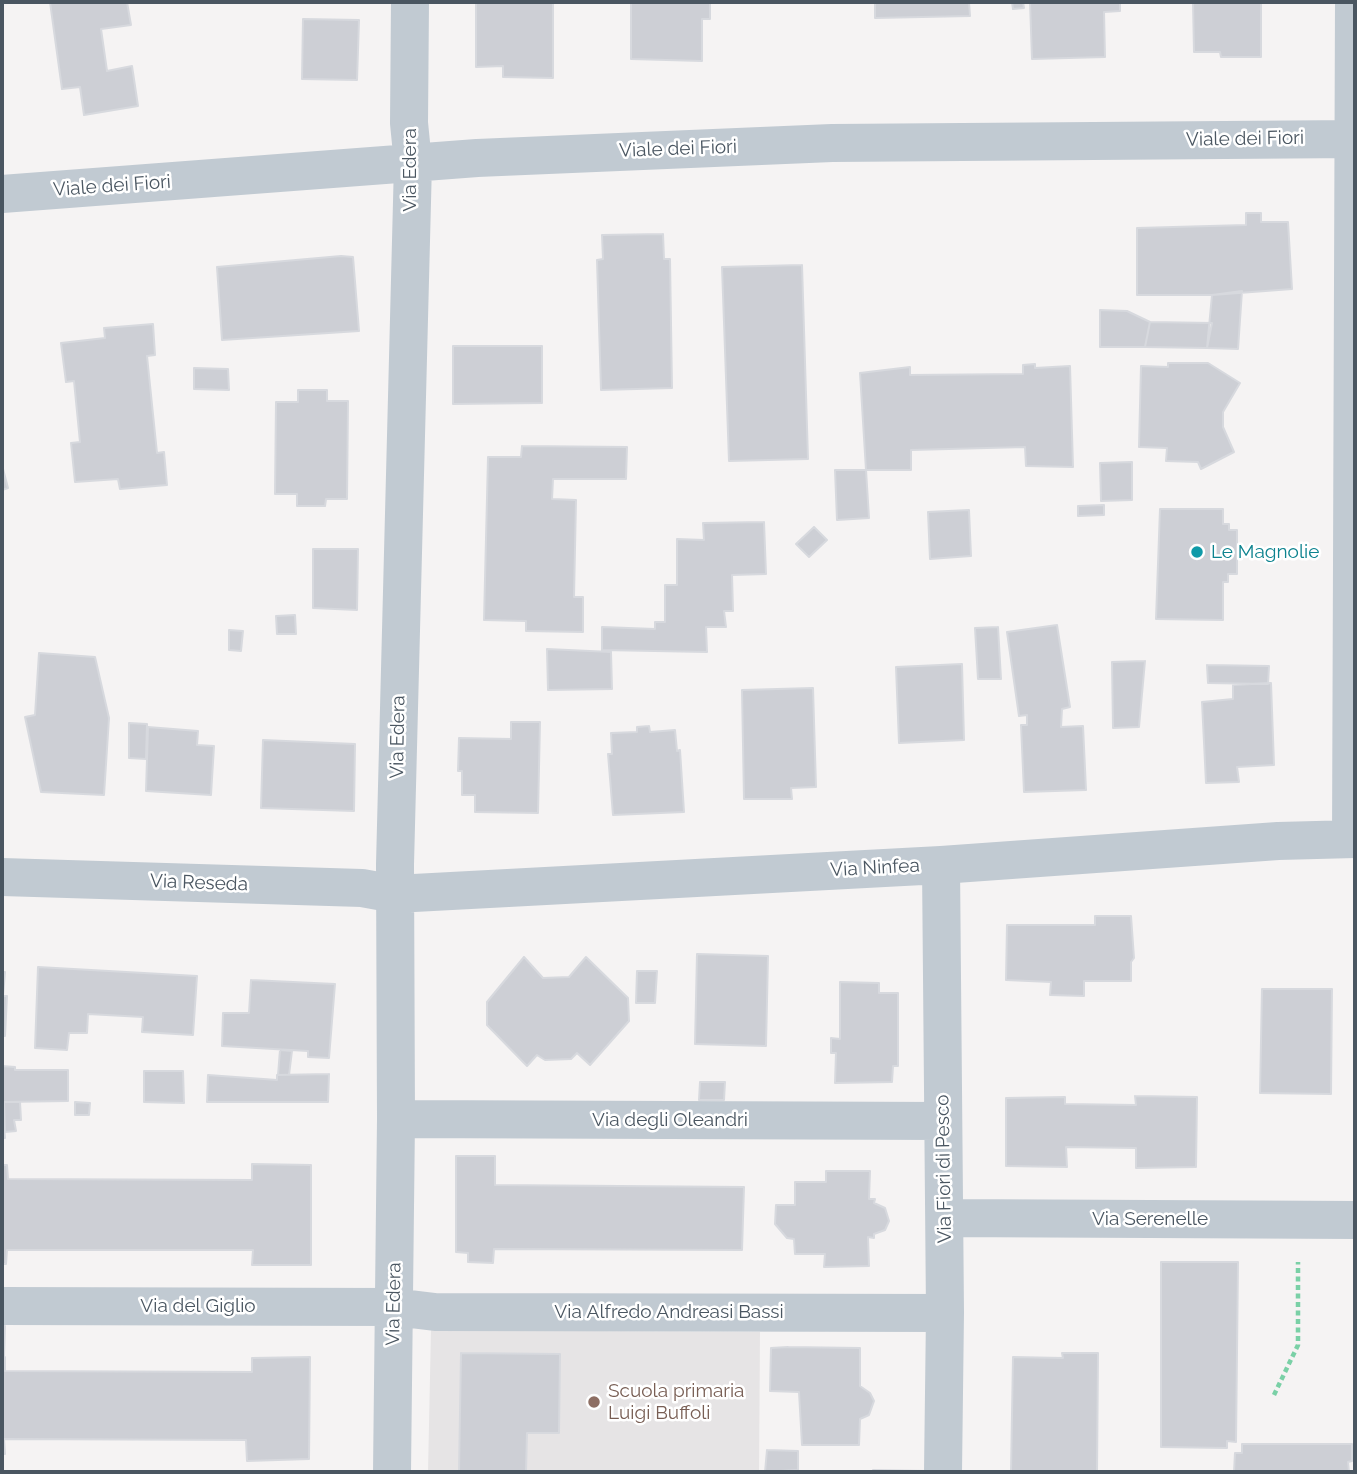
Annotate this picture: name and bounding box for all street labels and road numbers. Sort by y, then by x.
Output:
street label: Viale dei Fiori [1186,127,1304,151]
street label: Via Edera [399,128,421,212]
street label: Viale dei Fiori [619,136,737,162]
street label: Viale dei Fiori [52,171,172,201]
street label: Via Edera [386,695,410,779]
street label: Via Ninfea [830,854,920,882]
street label: Via Reseda [150,870,248,896]
street label: Via Fiori di Pesco [931,1094,957,1244]
street label: Via degli Oleandri [592,1109,748,1131]
street label: Via Serenelle [1092,1208,1208,1230]
street label: Via Edera [382,1262,406,1346]
street label: Via del Giglio [140,1295,256,1317]
street label: Via Alfredo Andreasi Bassi [554,1301,784,1323]

